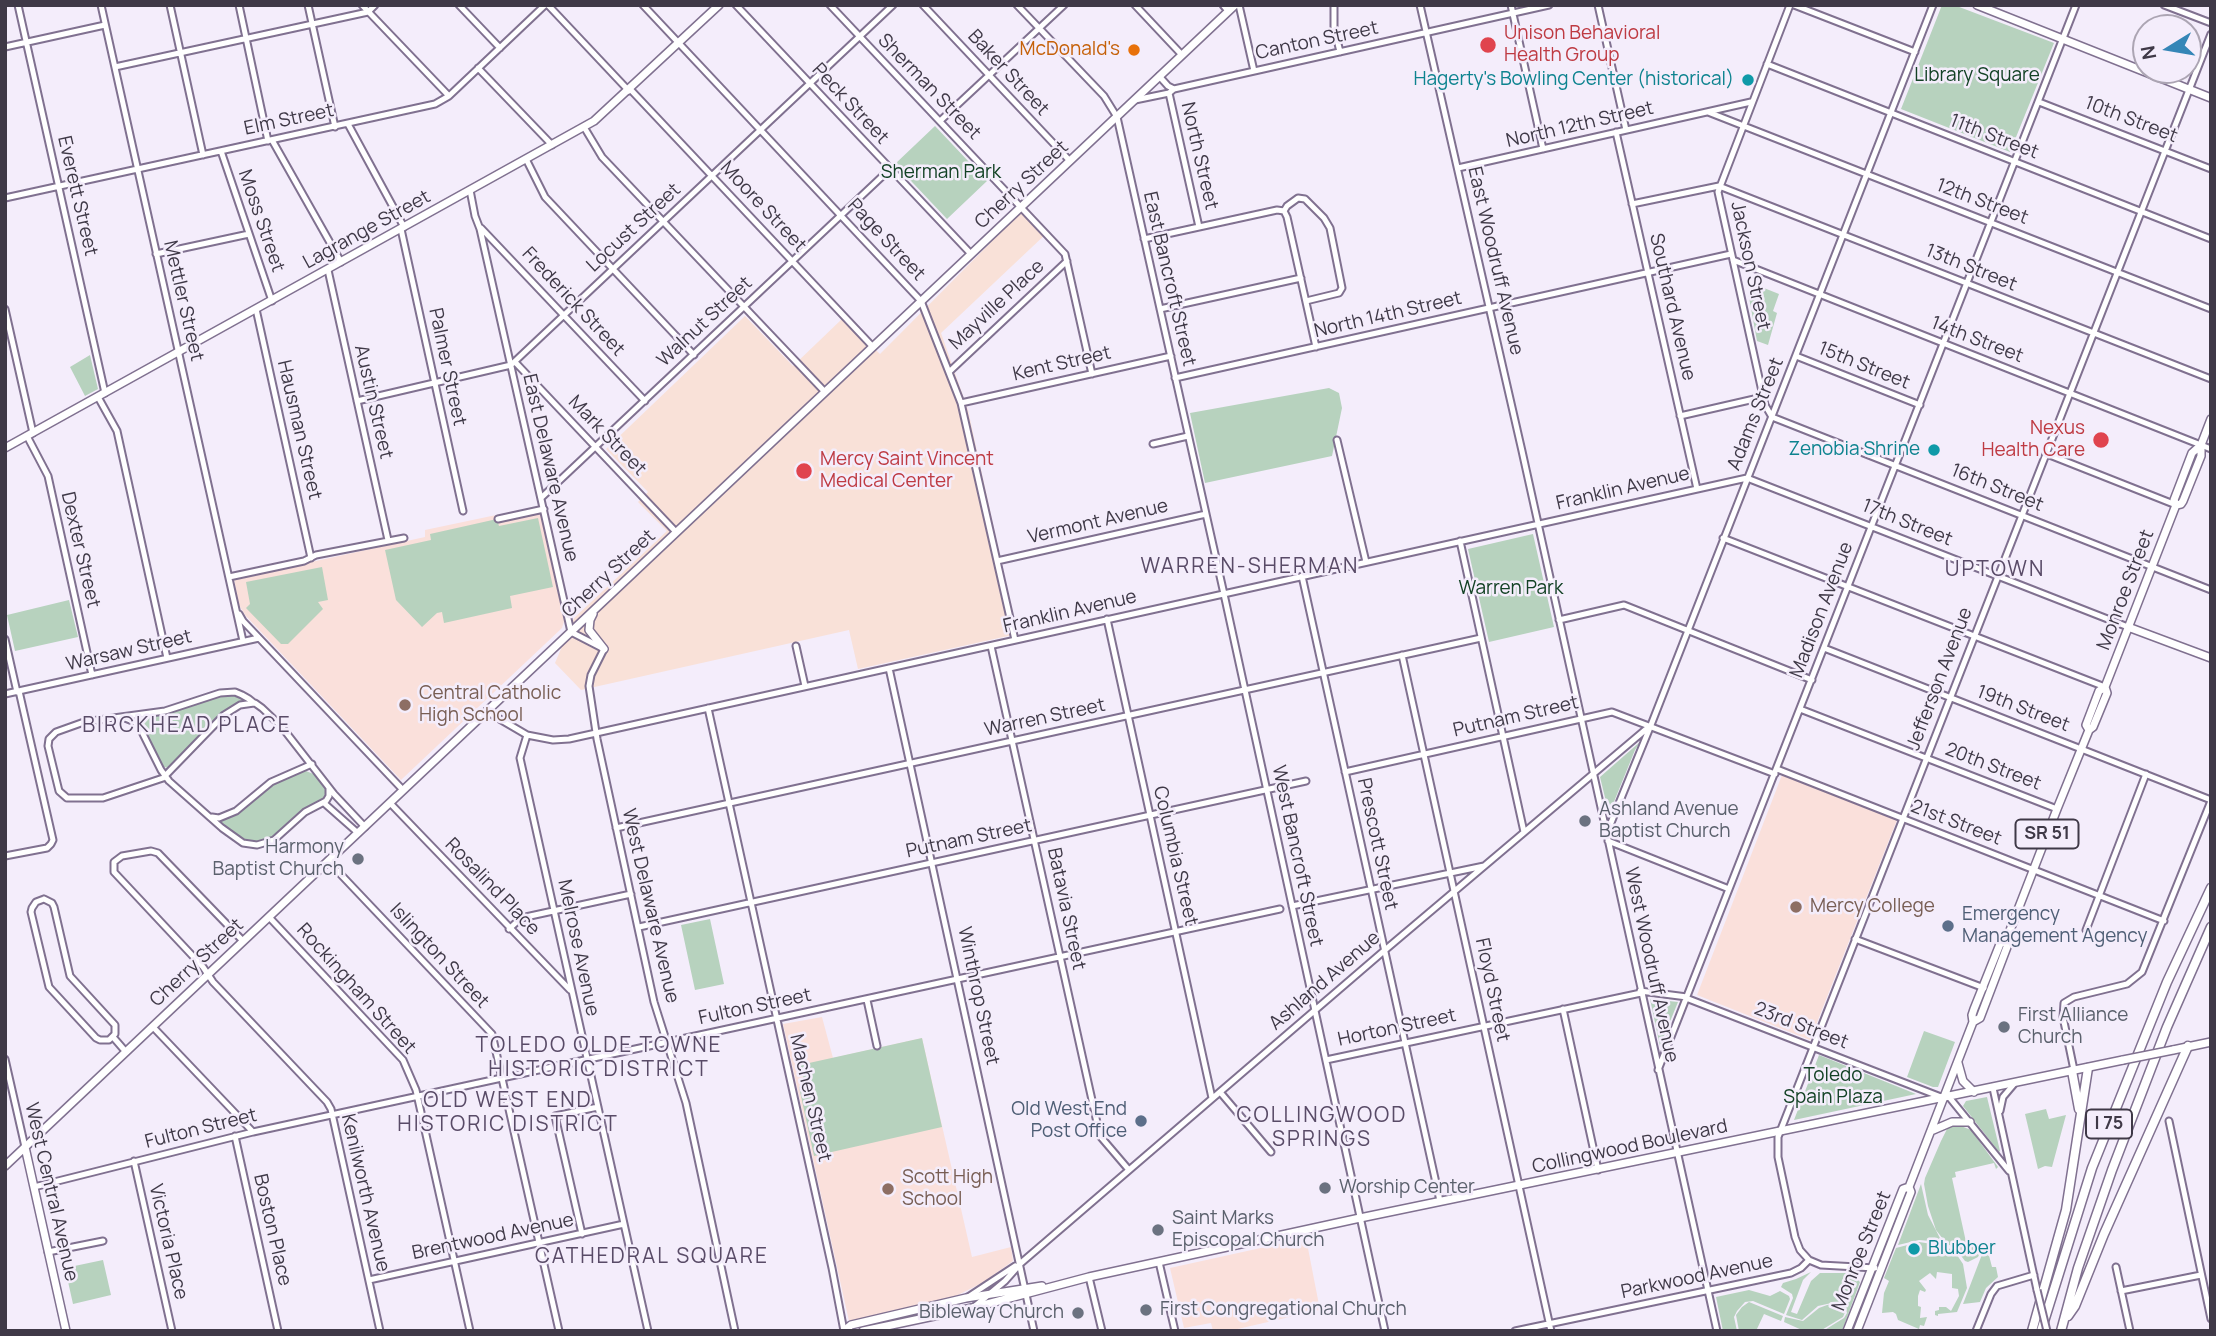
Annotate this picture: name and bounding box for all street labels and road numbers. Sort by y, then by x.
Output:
street label: Canton Street [1254,17,1380,65]
street label: Baker Street [962,25,1054,121]
street label: Sherman Street [873,29,985,145]
street label: Peck Street [807,59,893,149]
street label: 10th Street [2081,92,2181,148]
street label: North 12th Street [1504,97,1656,153]
street label: Elm Street [242,99,336,141]
street label: North Street [1176,100,1222,212]
street label: 11th Street [1946,110,2042,164]
street label: Everett Street [52,134,102,258]
street label: Cherry Street [971,136,1073,234]
street label: Moore Street [715,157,811,257]
street label: East Woodruff Avenue [1462,165,1528,357]
street label: Moss Street [233,167,289,275]
street label: 12th Street [1933,174,2031,230]
street label: Locust Street [582,179,686,277]
street label: Lagrange Street [299,186,435,274]
street label: East Bancroft Street [1138,189,1200,369]
street label: Page Street [842,194,930,286]
street label: Jackson Street [1725,199,1775,333]
street label: Southard Avenue [1644,231,1700,383]
street label: Mettler Street [158,238,208,364]
street label: 13th Street [1922,239,2020,297]
street label: Frederick Street [517,243,629,361]
street label: Mayville Place [945,255,1049,355]
street label: Walnut Street [653,272,757,372]
street label: North 14th Street [1312,287,1464,343]
street label: Palmer Street [423,306,471,428]
street label: 14th Street [1928,312,2026,368]
street label: 15th Street [1815,337,1913,395]
street label: Kent Street [1011,342,1113,386]
street label: Austin Street [349,343,397,461]
street label: Adams Street [1723,354,1789,474]
street label: Hausman Street [272,358,326,502]
street label: East Delaware Avenue [517,372,583,564]
street label: Mark Street [563,391,651,481]
street label: 16th Street [1947,459,2047,517]
street label: Franklin Avenue [1554,463,1692,515]
street label: Dexter Street [56,490,104,610]
street label: Vermont Avenue [1026,495,1170,549]
street label: 17th Street [1858,495,1956,551]
street label: Cherry Street [558,525,660,623]
street label: Monroe Street [2093,527,2159,653]
street label: Madison Avenue [1786,539,1858,681]
street label: Franklin Avenue [1001,586,1139,638]
street label: Jefferson Avenue [1902,604,1978,754]
street label: Warsaw Street [64,625,194,677]
street label: 19th Street [1973,681,2073,737]
street label: Putnam Street [1451,692,1581,742]
street label: Warren Street [983,694,1107,742]
street label: 20th Street [1942,738,2044,796]
street label: West Bancroft Street [1267,763,1327,949]
street label: Prescott Street [1352,776,1402,912]
street label: Columbia Street [1148,784,1202,928]
street label: 21st Street [1907,795,2005,851]
street label: West Delaware Avenue [617,807,683,1005]
street label: Putnam Street [904,815,1034,863]
road number: SR 51 [2016,820,2078,848]
street label: Rosalind Place [440,834,544,940]
street label: Batavia Street [1042,846,1090,972]
street label: West Woodruff Avenue [1619,865,1683,1065]
street label: Melrose Avenue [552,878,604,1018]
street label: Islington Street [385,899,493,1013]
street label: Cherry Street [146,914,248,1012]
street label: Rockingham Street [291,919,421,1059]
street label: Winthrop Street [952,925,1004,1067]
street label: Ashland Avenue [1265,927,1385,1035]
street label: Floyd Street [1470,936,1514,1044]
street label: Fulton Street [697,984,813,1030]
street label: 23rd Street [1751,998,1851,1054]
street label: Horton Street [1336,1004,1458,1052]
street label: Machen Street [784,1032,836,1164]
street label: West Central Avenue [19,1100,83,1284]
street label: Fulton Street [143,1104,259,1154]
road number: I 75 [2086,1110,2132,1139]
street label: Kenilworth Avenue [336,1112,394,1274]
street label: Collingwood Boulevard [1530,1115,1730,1179]
street label: Boston Place [248,1172,296,1288]
street label: Victoria Place [144,1182,192,1302]
street label: Monroe Street [1828,1188,1896,1314]
street label: Brentwood Avenue [410,1209,576,1265]
street label: Parkwood Avenue [1619,1250,1775,1304]

